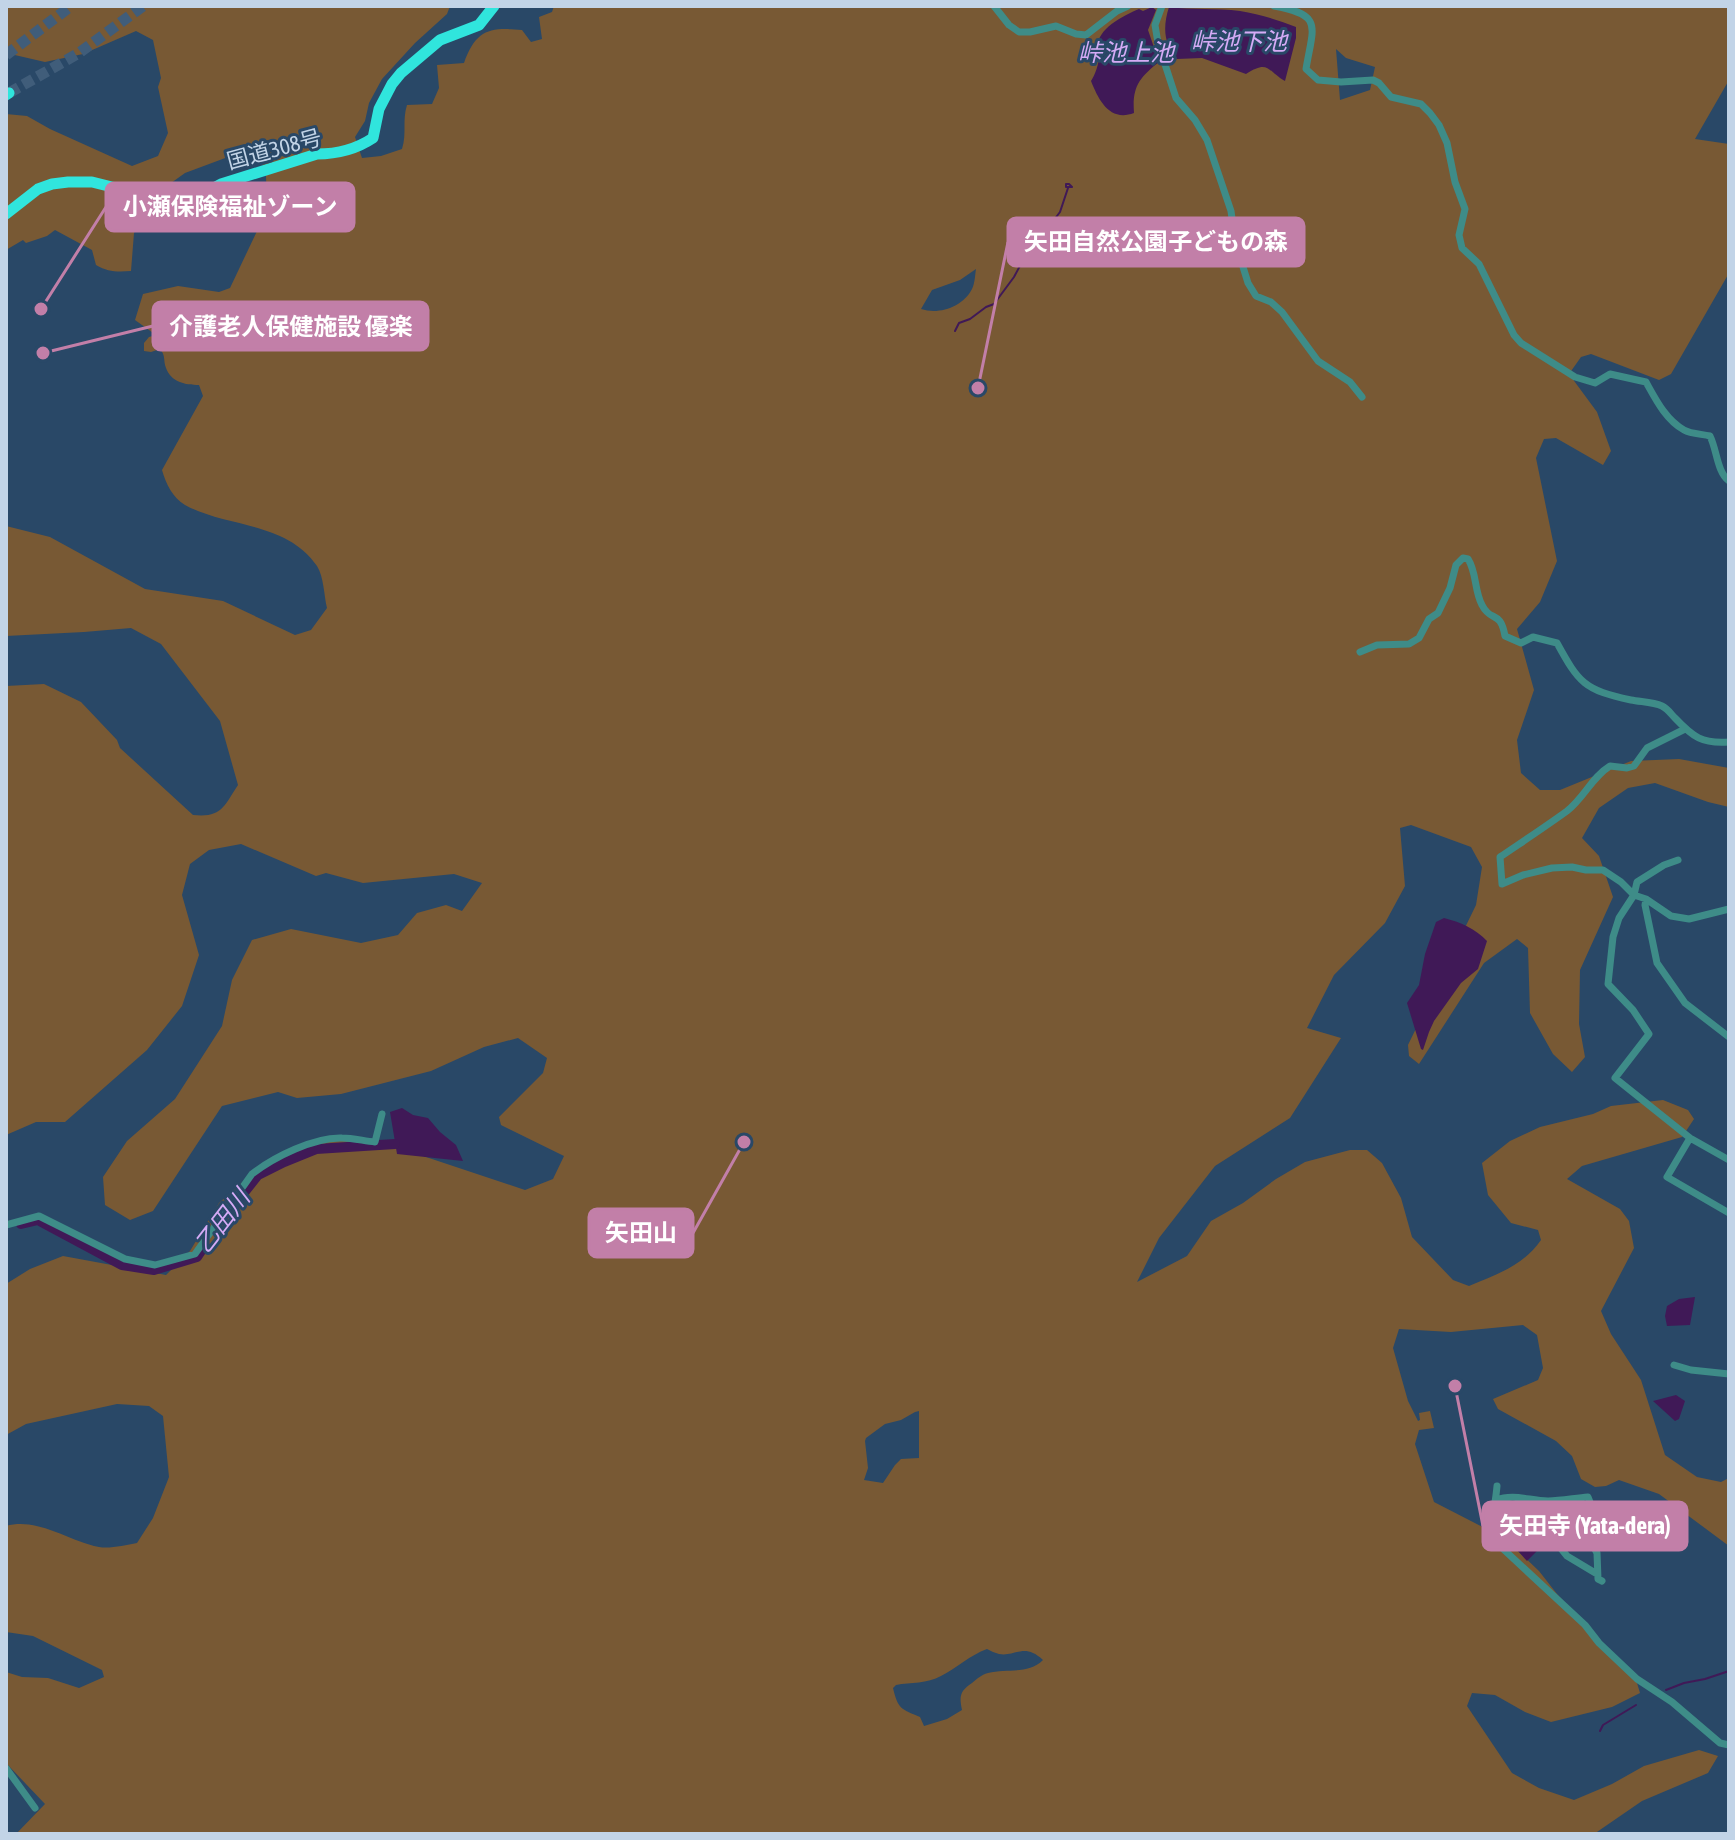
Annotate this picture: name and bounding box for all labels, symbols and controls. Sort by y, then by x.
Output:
water label: 峠池下池 [1191,28,1289,55]
water label: 峠池上池 [1078,39,1176,66]
street label: 国道308号 [224,124,324,174]
callout: 小瀬保険福祉ゾーン [106,183,354,231]
text: 小瀬保険福祉ゾーン [123,193,337,220]
callout: 矢田自然公園子どもの森 [1008,218,1304,266]
text: 矢田自然公園子どもの森 [1024,228,1288,255]
callout: 介護老人保健施設 優楽 [153,302,428,350]
text: 介護老人保健施設 優楽 [169,313,413,340]
water label: 乙田川 [189,1182,257,1258]
callout: 矢田山 [589,1209,693,1257]
text: 矢田山 [605,1219,677,1246]
callout: 矢田寺 (Yata-dera) [1483,1502,1687,1550]
text: 矢田寺 (Yata-dera) [1499,1512,1671,1539]

